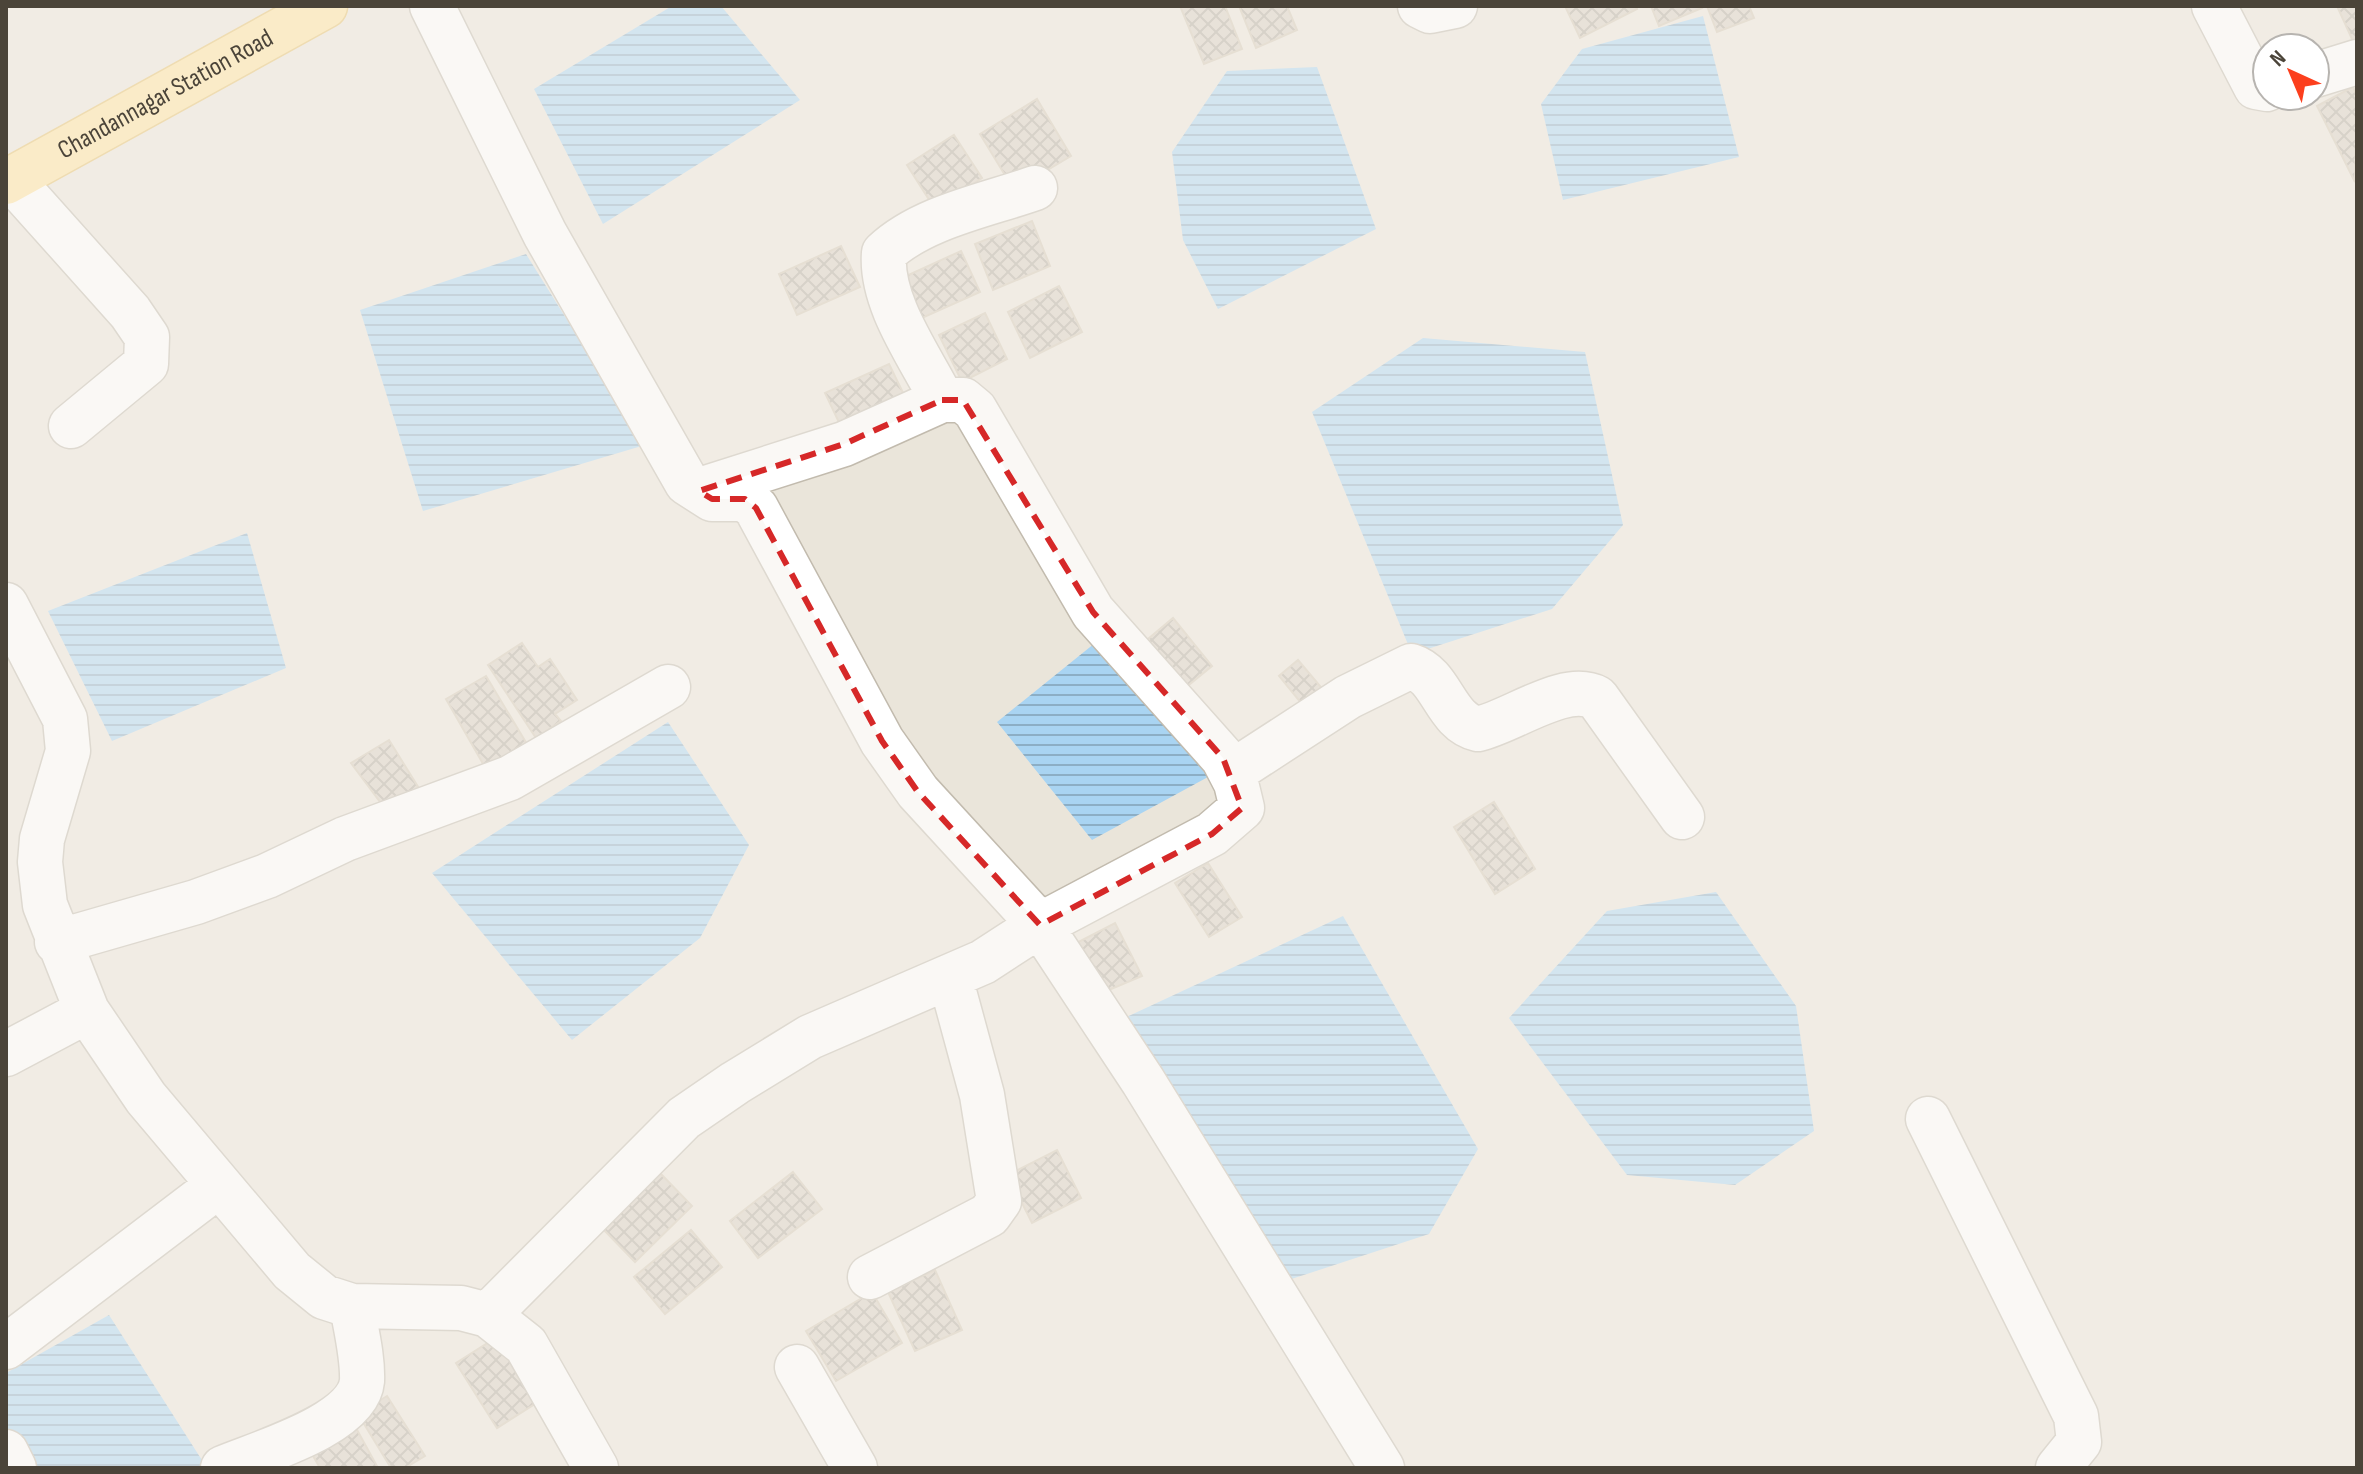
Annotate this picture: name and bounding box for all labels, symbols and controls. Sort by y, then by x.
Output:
street label: Chandannagar Station Road [52,22,278,166]
north arrow [2251,32,2331,112]
text: N [2265,45,2292,72]

